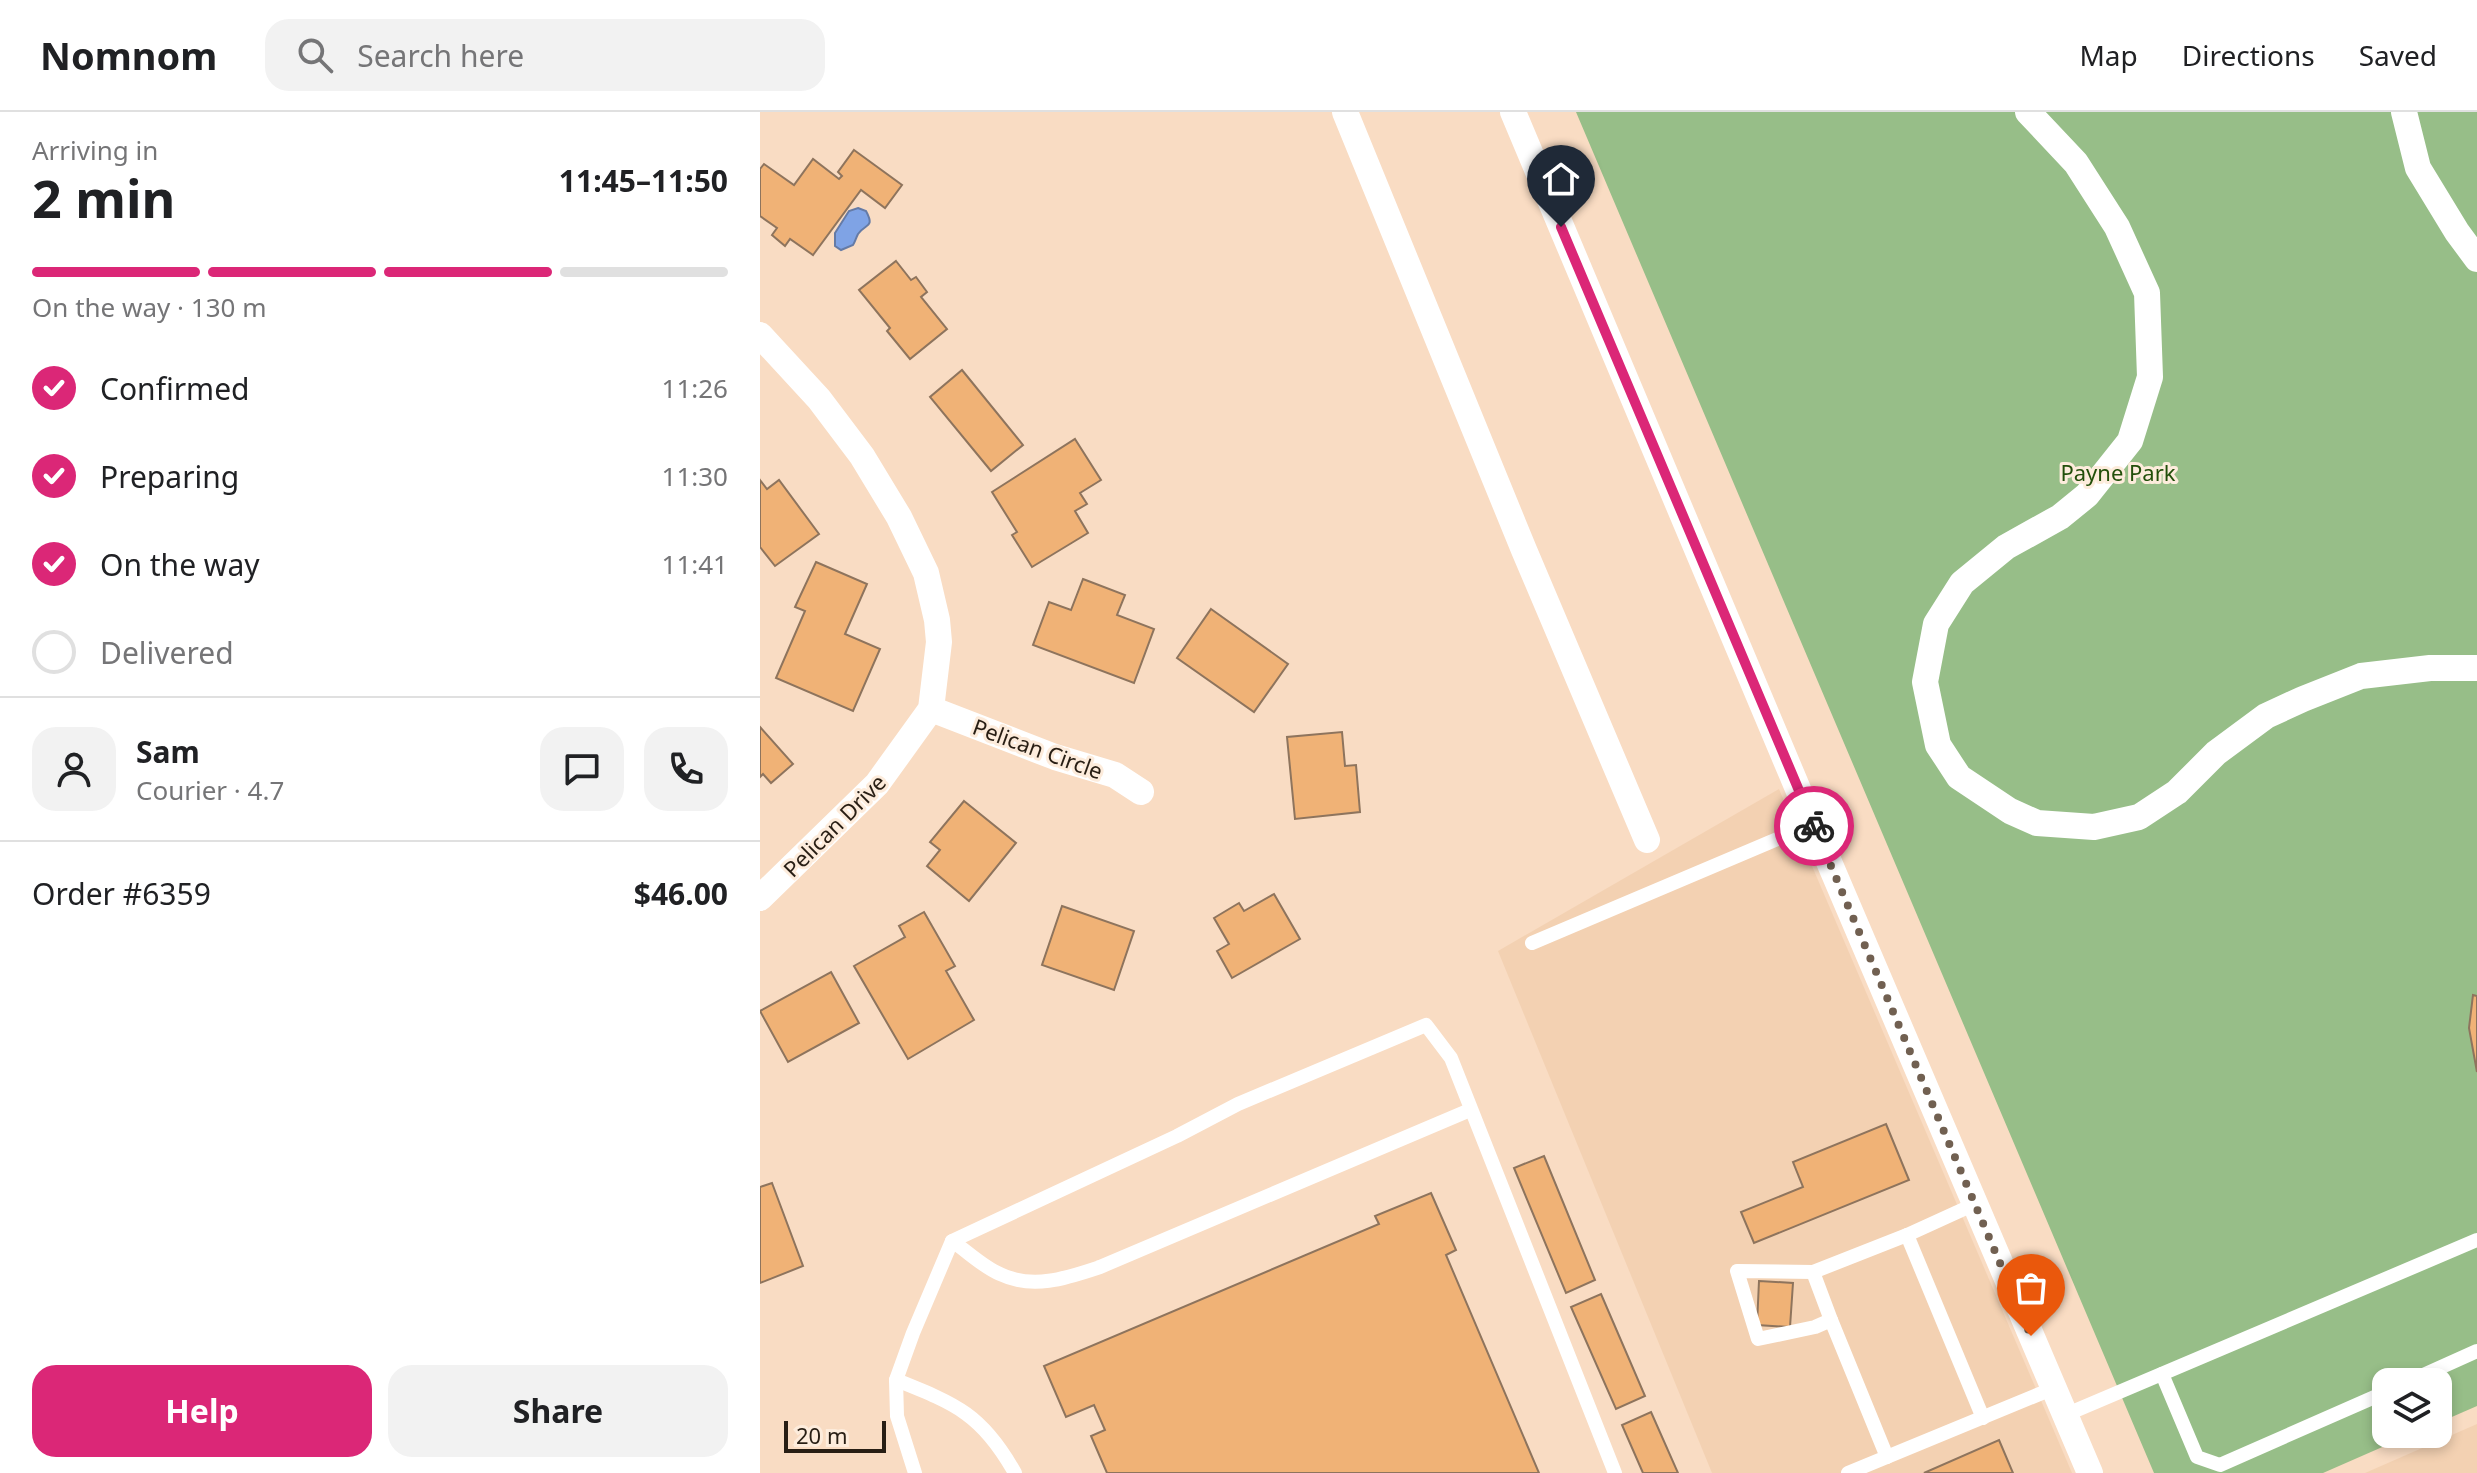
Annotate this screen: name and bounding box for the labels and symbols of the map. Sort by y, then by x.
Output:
pin [1527,145,1595,227]
park label: Payne Park [2060,457,2176,487]
street label: Pelican Circle [969,711,1107,785]
street label: Pelican Drive [776,767,892,883]
courier [1774,786,1854,866]
pin [1997,1254,2065,1336]
scale bar [784,1417,886,1453]

